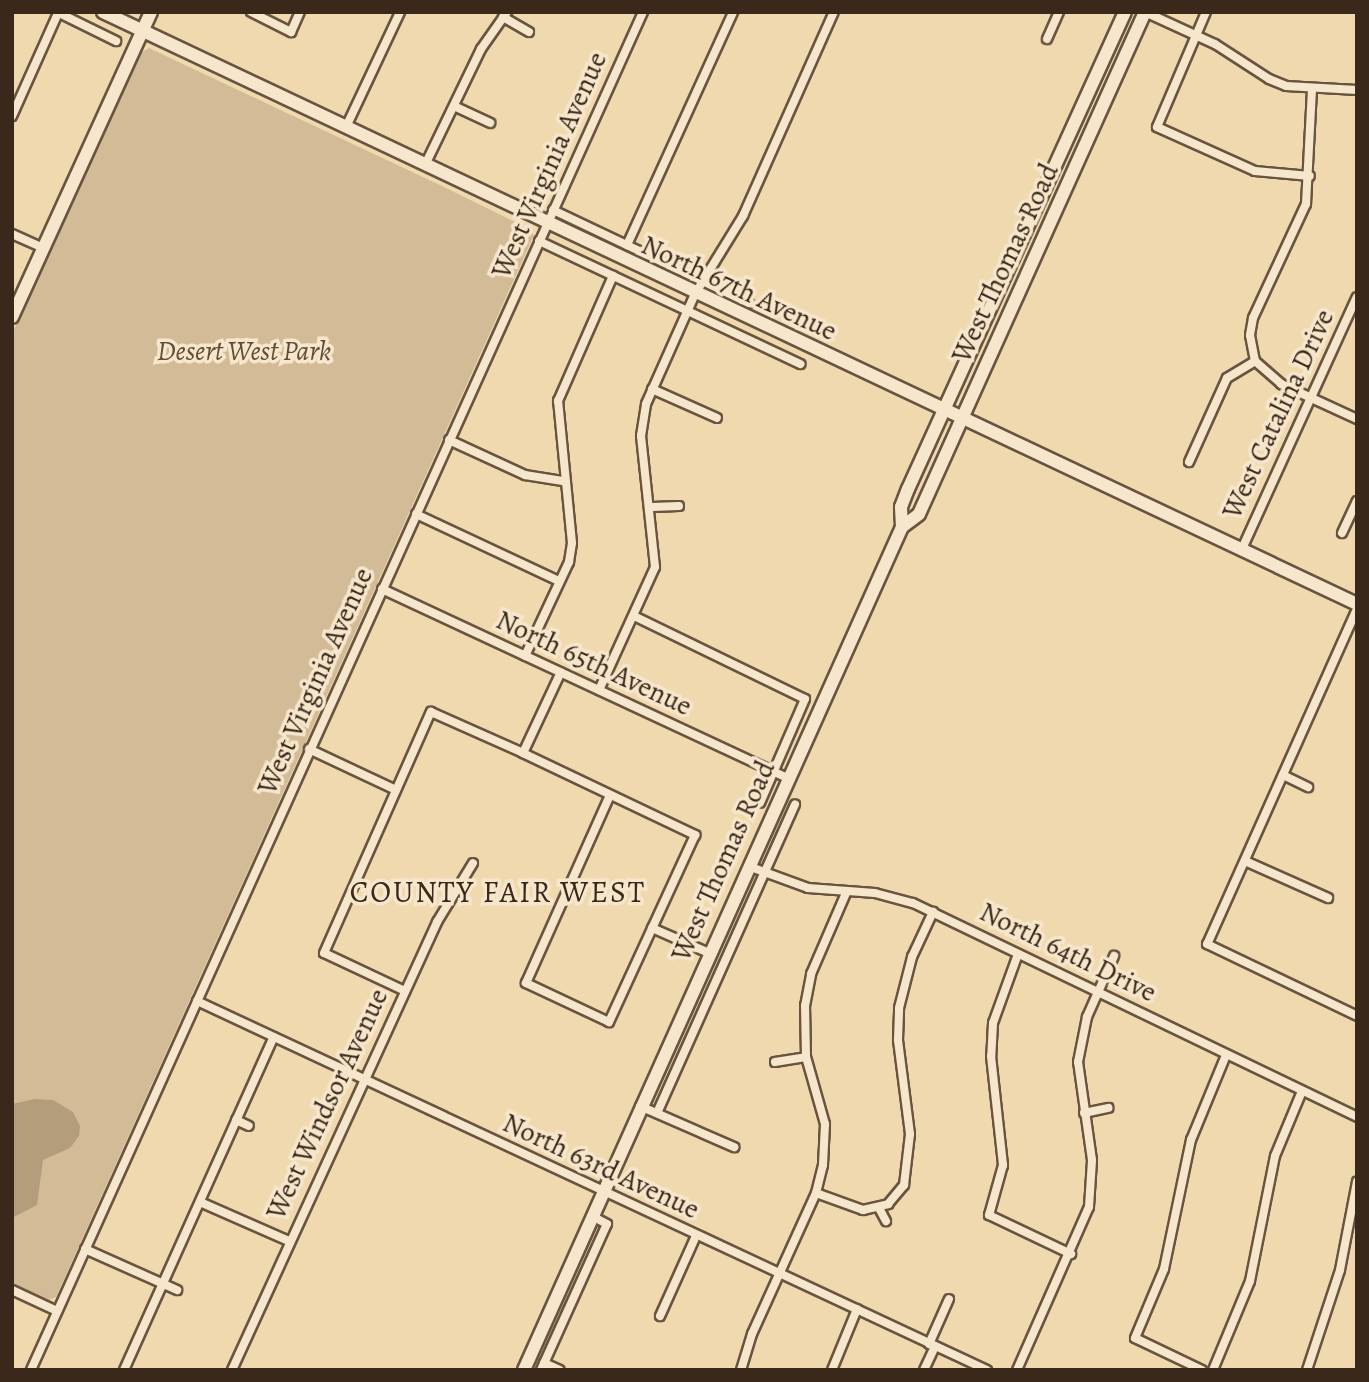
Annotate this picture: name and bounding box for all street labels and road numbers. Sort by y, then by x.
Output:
street label: West Virginia Avenue [484,47,614,283]
street label: West Thomas Road [944,158,1066,368]
street label: North 67th Avenue [636,228,842,348]
street label: West Catalina Drive [1215,304,1341,524]
street label: West Virginia Avenue [250,563,380,799]
street label: North 65th Avenue [491,603,697,723]
street label: West Thomas Road [664,756,782,966]
street label: North 64th Drive [974,895,1162,1009]
street label: West Windsor Avenue [259,983,395,1225]
street label: North 63rd Avenue [497,1106,705,1226]

